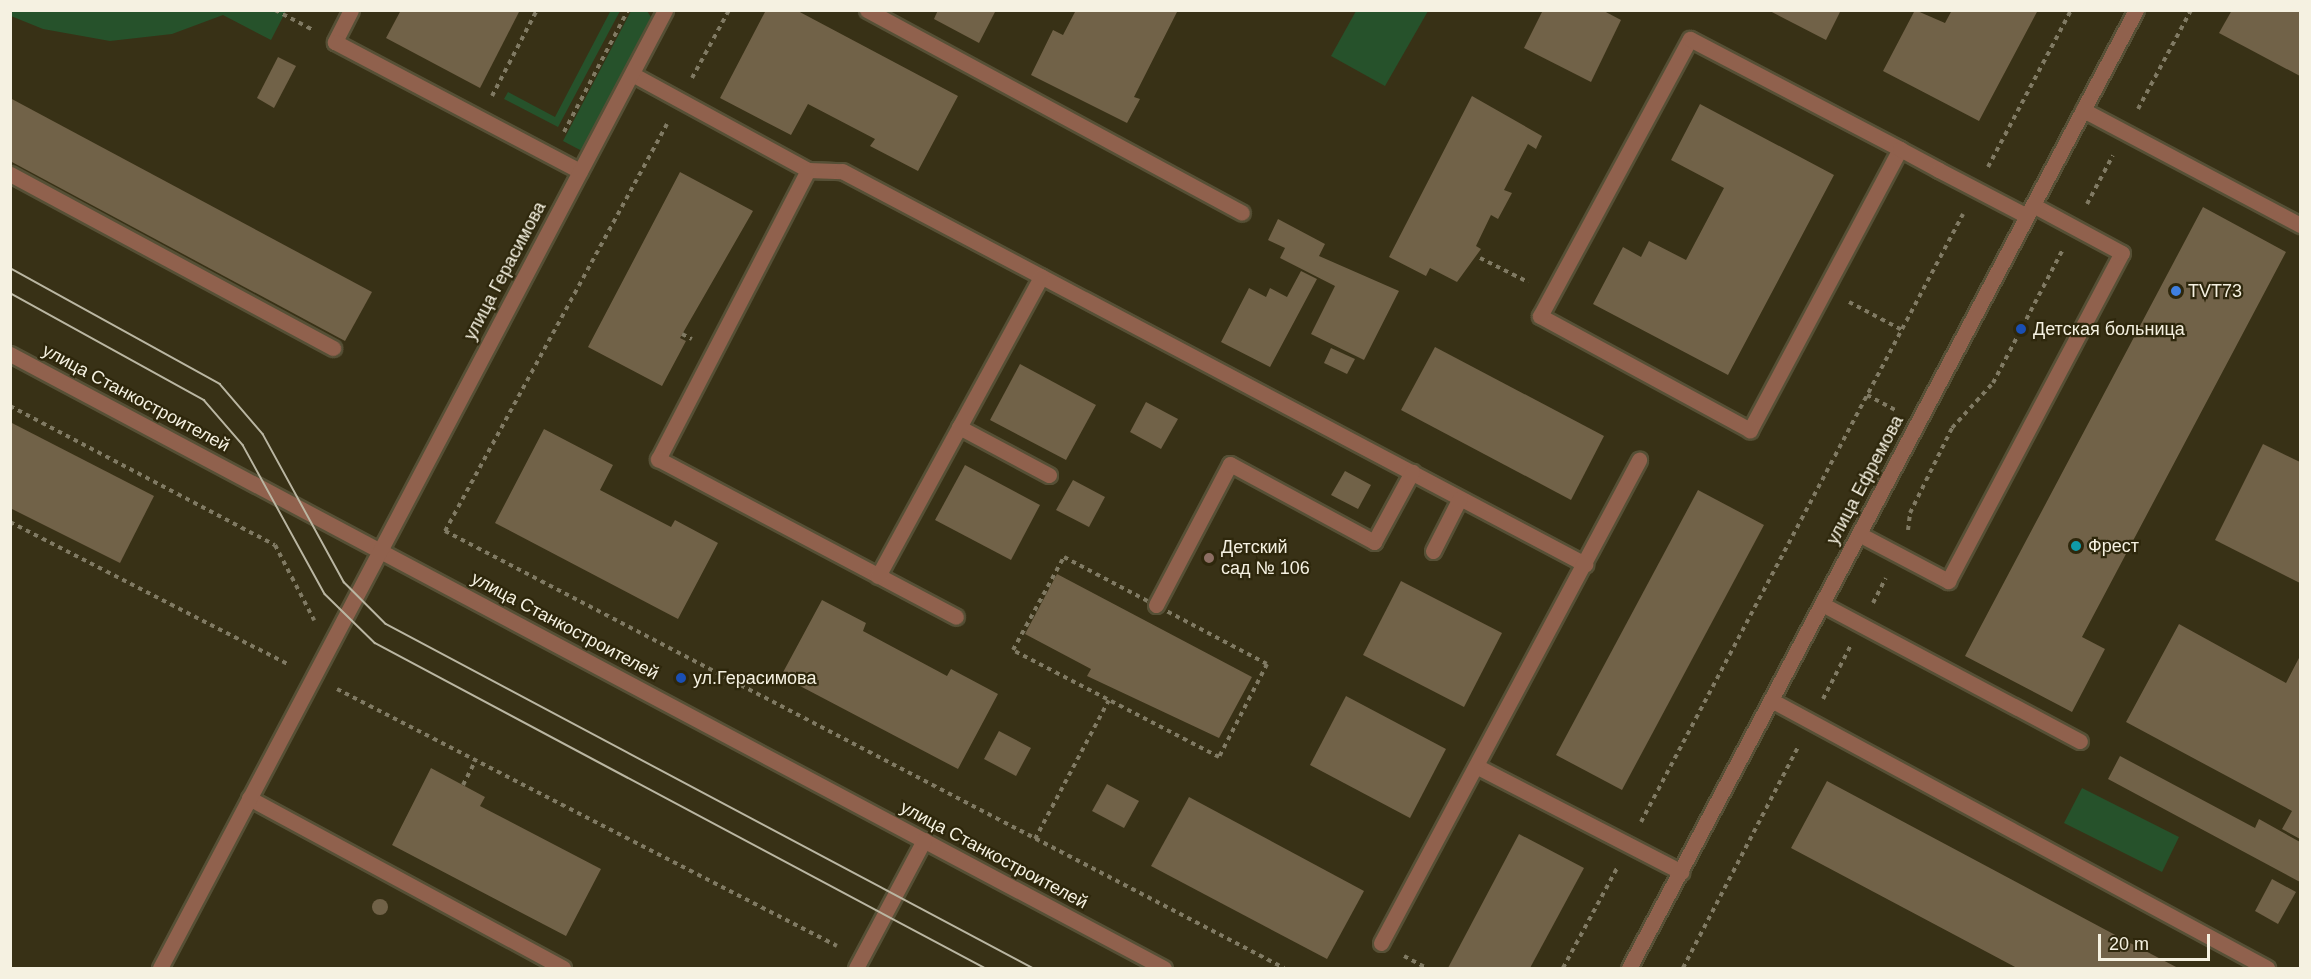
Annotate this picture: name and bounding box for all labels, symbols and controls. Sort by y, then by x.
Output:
street label: улица Герасимова [459,198,551,344]
place label: TVT73 [2188,280,2242,302]
marker: TVT73 [2169,284,2183,298]
place label: Детская больница [2033,318,2185,340]
marker: Детская больница [2014,322,2028,336]
street label: улица Станкостроителей [39,339,233,457]
street label: улица Ефремова [1822,412,1908,548]
place label: Фрест [2088,535,2139,557]
place label: Детский сад № 106 [1221,537,1310,580]
marker: Фрест [2069,539,2083,553]
marker: Детский сад № 106 [1202,551,1216,565]
street label: улица Станкостроителей [468,567,662,685]
place label: ул.Герасимова [693,667,816,689]
marker: ул.Герасимова [674,671,688,685]
street label: улица Станкостроителей [897,796,1091,914]
scale bar [2101,922,2214,960]
text: 20 m [2109,934,2149,954]

